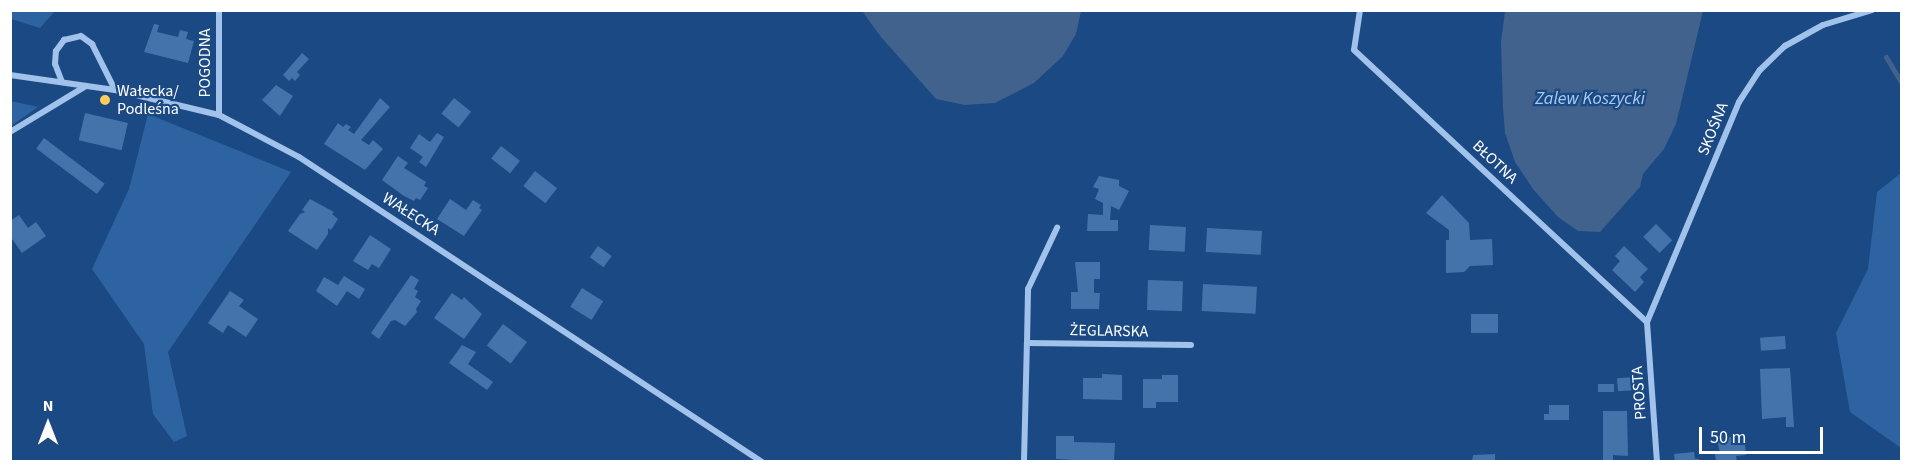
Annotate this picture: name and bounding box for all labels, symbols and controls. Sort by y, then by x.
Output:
street label: POGODNA [195,28,215,98]
place label: Wałecka/ Podleśna [117,81,179,119]
water label: Zalew Koszycki [1535,88,1645,110]
marker: Wałecka/ Podleśna [98,93,112,107]
street label: SKOŚNA [1694,100,1732,158]
street label: BŁOTNA [1468,136,1522,188]
street label: WAŁECKA [379,188,443,240]
street label: ŻEGLARSKA [1070,321,1148,341]
street label: PROSTA [1628,366,1650,420]
north arrow [18,394,78,454]
text: N [43,395,53,417]
scale bar [1702,415,1826,453]
text: 50 m [1710,425,1746,450]

